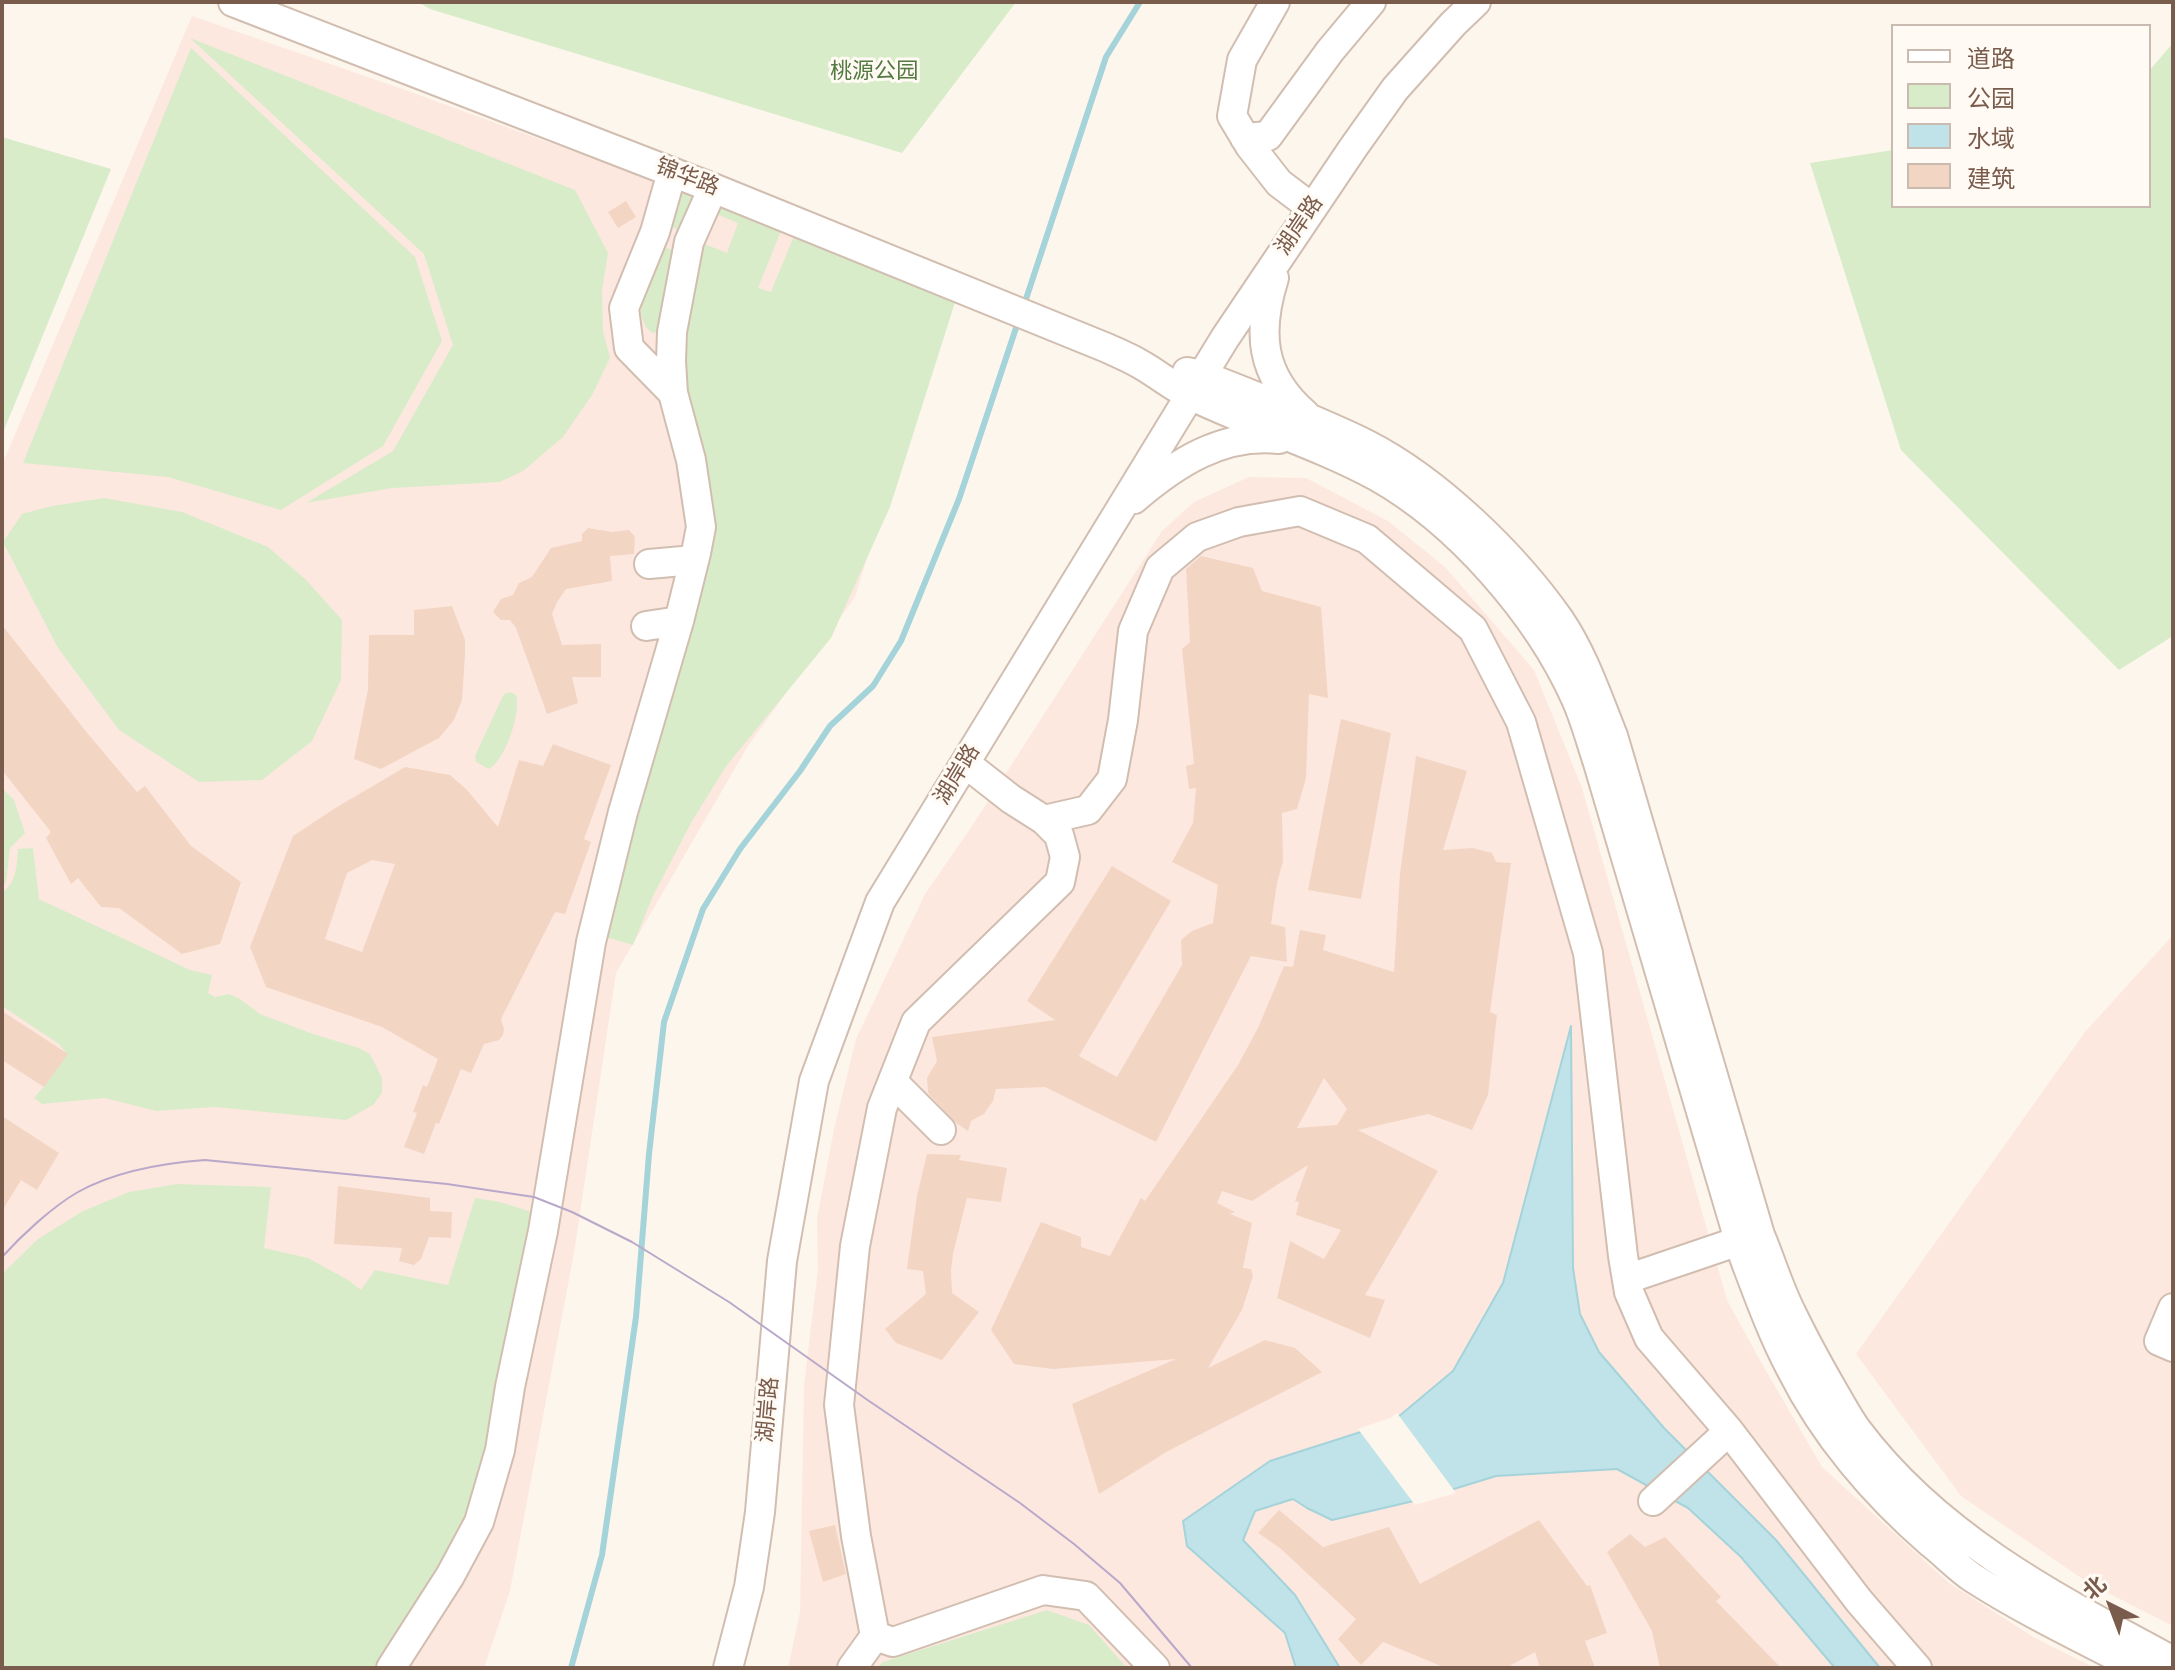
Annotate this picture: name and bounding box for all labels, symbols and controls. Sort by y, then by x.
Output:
legend [1891,24,2151,208]
text: 道路 [1967,45,2015,73]
park label: 桃源公园 [830,59,918,85]
text: 公园 [1967,85,2015,113]
text: 水域 [1967,125,2015,153]
street label: 锦华路 [651,154,723,202]
text: 建筑 [1967,165,2015,193]
street label: 湖岸路 [1271,191,1329,261]
street label: 湖岸路 [930,740,986,810]
street label: 湖岸路 [753,1376,785,1444]
north arrow [2071,1566,2151,1646]
text: 北 [2078,1571,2111,1604]

